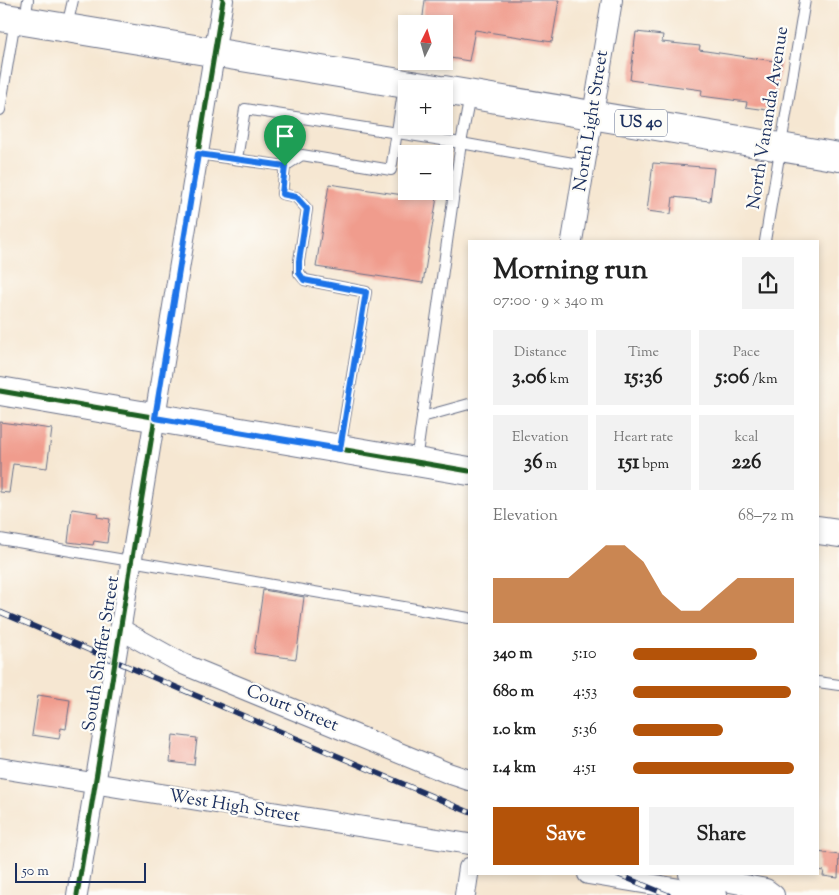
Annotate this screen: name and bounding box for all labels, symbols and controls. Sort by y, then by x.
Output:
north arrow [398,15,452,70]
map controls [398,15,453,200]
street label: North Vananda Avenue [742,25,796,211]
street label: North Light Street [568,48,616,194]
button: + [398,80,453,135]
road number: US 40 [615,110,667,136]
pin [264,115,306,166]
icon: arrive [271,122,299,150]
button: − [398,145,453,200]
text: Morning run [493,251,648,291]
button: share [742,257,794,309]
text: 07:00 · 9 × 340 m [493,290,604,313]
text: Distance [514,343,567,363]
text: Time [628,343,659,363]
text: Pace [733,343,760,363]
text: 3.06 [512,363,547,393]
text: 15:36 [624,363,663,393]
text: 5:06 [715,363,749,393]
text: km [547,370,569,390]
text: /km [749,370,778,390]
text: Elevation [512,428,569,448]
text: Heart rate [614,428,673,448]
text: kcal [734,428,759,448]
text: 36 [524,448,543,478]
text: 151 [618,448,639,478]
text: 226 [731,448,762,478]
text: m [543,455,557,475]
text: bpm [639,455,669,475]
text: Elevation [493,505,558,528]
text: 68–72 m [738,505,794,528]
street label: South Shaffer Street [77,574,127,734]
text: 340 m [493,643,533,666]
text: 5:10 [573,643,596,666]
street label: Court Street [242,679,342,739]
text: 680 m [493,681,534,704]
text: 4:53 [573,681,597,704]
text: 1.0 km [493,719,536,742]
text: 5:36 [573,719,597,742]
text: 1.4 km [493,757,536,780]
text: 4:51 [573,757,596,780]
street label: West High Street [166,784,302,830]
button: Save [493,807,639,865]
button: Share [649,807,794,865]
scale bar [15,860,146,883]
text: 50 m [22,862,49,882]

